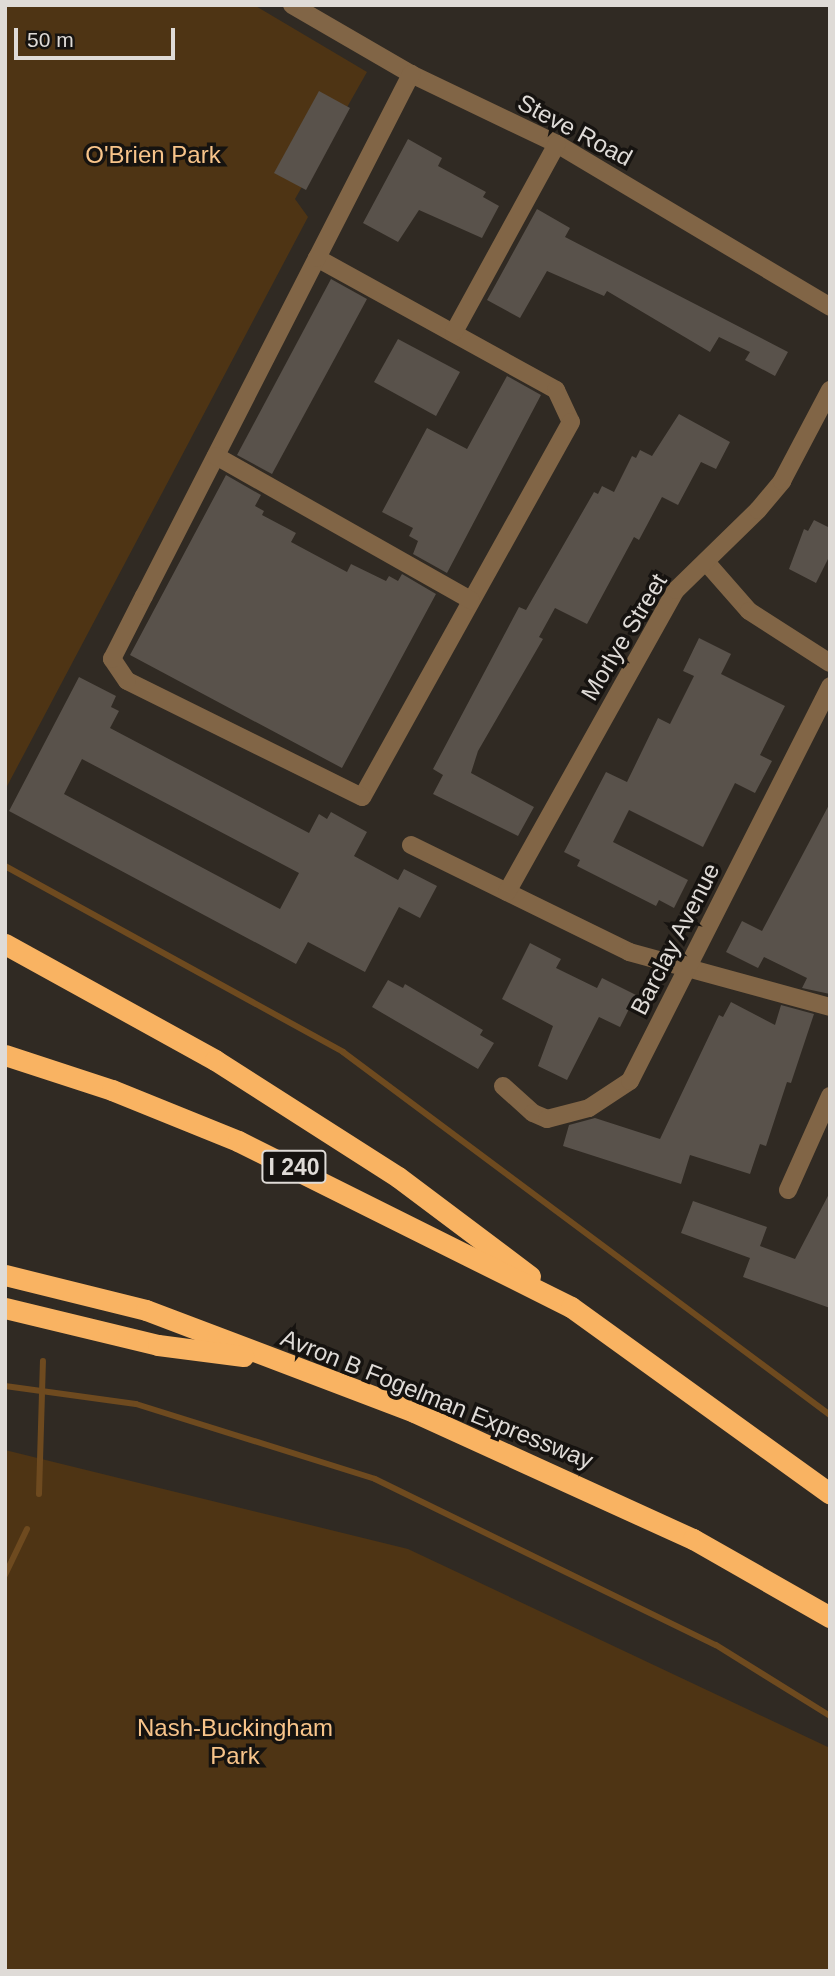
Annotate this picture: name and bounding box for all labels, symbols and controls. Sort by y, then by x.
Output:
scale bar [18,14,178,58]
text: 50 m [27,28,74,51]
street label: Steve Road [513,88,637,172]
park label: O'Brien Park [85,141,221,169]
street label: Morlye Street [575,568,673,706]
street label: Barclay Avenue [624,858,726,1020]
road number: I 240 [261,1148,327,1186]
street label: Avron B Fogelman Expressway [277,1323,597,1475]
park label: Nash-Buckingham Park [137,1714,333,1770]

